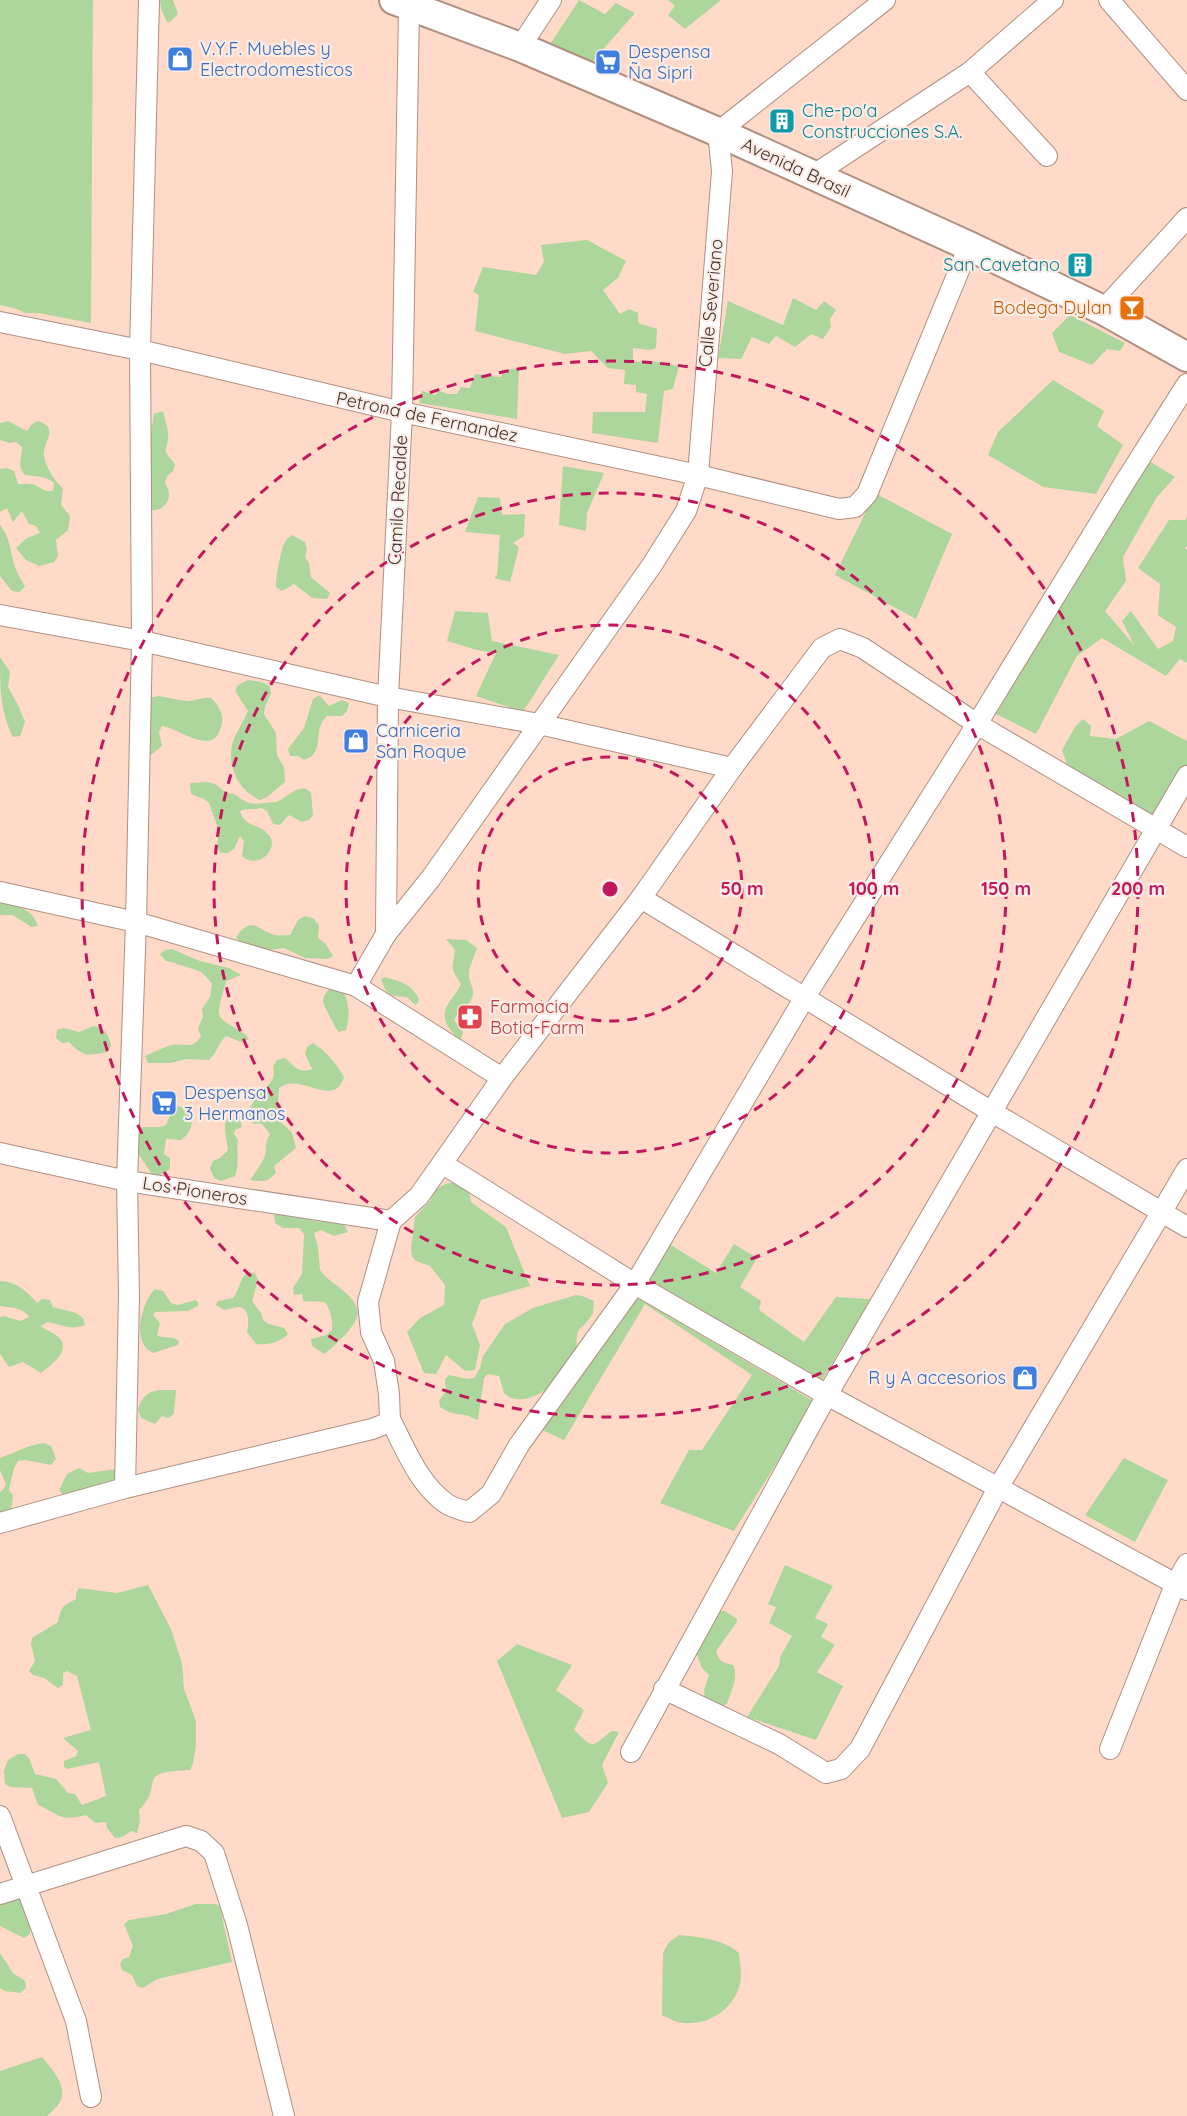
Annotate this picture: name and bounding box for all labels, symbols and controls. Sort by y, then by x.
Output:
place label: V.Y.F. Muebles y Electrodomesticos [200,37,353,81]
place label: Despensa Ña Sipri [628,40,711,84]
shop icon: V.Y.F. Muebles y Electrodomesticos [165,44,195,74]
supermarket icon: Despensa Ña Sipri [593,47,623,77]
place label: Che-po'a Construcciones S.A. [802,99,962,143]
building icon: Che-po'a Construcciones S.A. [767,106,797,136]
street label: Avenida Brasil [738,132,854,203]
street label: Calle Severiano [693,238,728,368]
building icon: San Cavetano [1065,250,1095,280]
place label: San Cavetano [943,253,1060,276]
bar icon: Bodega Dylan [1117,293,1147,323]
place label: Bodega Dylan [993,296,1112,319]
street label: Petrona de Fernandez [334,386,520,447]
street label: Camilo Recalde [383,434,412,566]
place label: Carniceria San Roque [376,719,467,763]
shop icon: Carniceria San Roque [341,726,371,756]
text: 50 m [720,877,764,900]
text: 100 m [849,877,899,900]
text: 150 m [981,877,1031,900]
text: 200 m [1111,877,1165,900]
centre of rings [600,879,620,899]
place label: Farmacia Botiq-Farm [490,995,585,1039]
pharmacy icon: Farmacia Botiq-Farm [455,1002,485,1032]
place label: Despensa 3 Hermanos [184,1081,285,1125]
supermarket icon: Despensa 3 Hermanos [149,1088,179,1118]
street label: Los Pioneros [141,1171,249,1210]
shop icon: R y A accesorios [1010,1363,1040,1393]
place label: R y A accesorios [868,1366,1006,1389]

